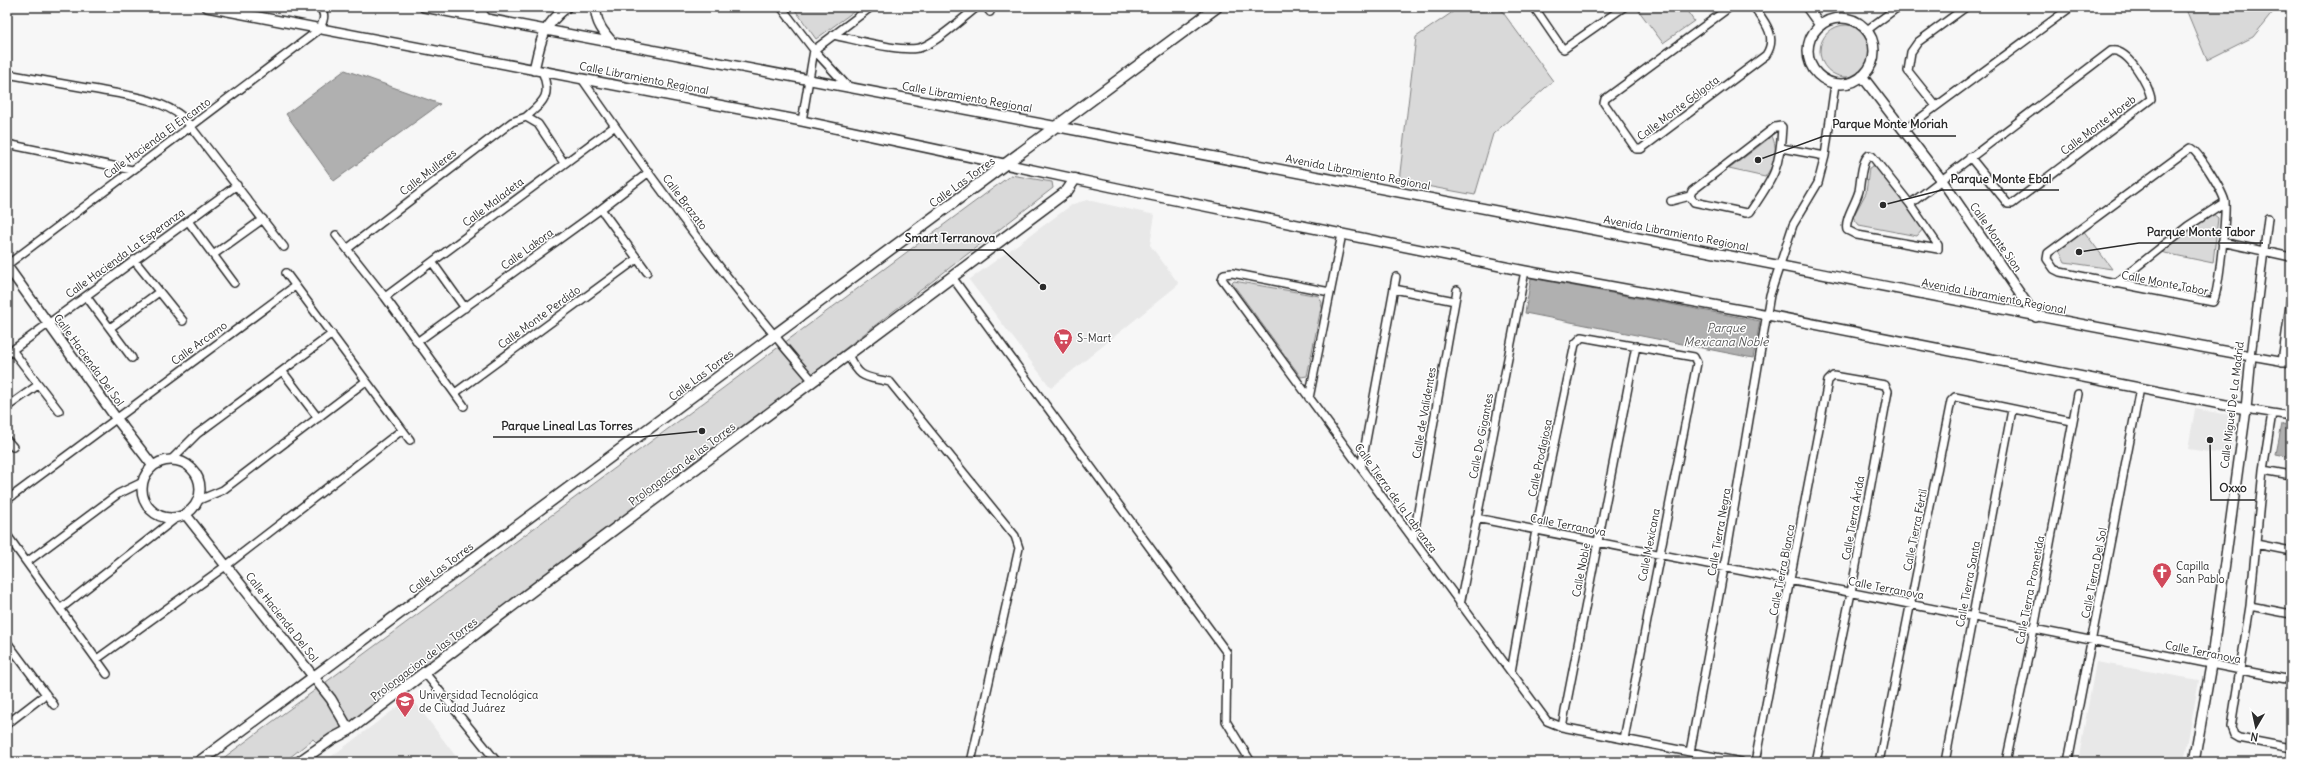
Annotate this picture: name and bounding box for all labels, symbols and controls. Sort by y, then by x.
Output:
street label: Calle Libramiento Regional [578,59,710,97]
street label: Calle Monte Gólgota [1634,73,1722,143]
street label: Calle Libramiento Regional [901,79,1033,115]
street label: Calle Monte Horeb [2058,92,2138,158]
street label: Calle Hacienda El Encanto [101,94,213,182]
callout: Parque Monte Moriah [1824,112,1956,136]
text: Parque Monte Moriah [1832,116,1948,132]
street label: Calle Mulleres [397,146,459,198]
street label: Avenida Libramiento Regional [1284,151,1432,193]
street label: Calle Las Torres [927,154,997,210]
callout: Parque Monte Ebal [1942,166,2059,190]
street label: Calle Brazato [660,171,710,233]
text: Parque Monte Ebal [1950,171,2052,187]
street label: Calle Maladeta [460,174,526,230]
street label: Calle Monte Sion [1967,200,2025,274]
street label: Calle Hacienda La Esperanza [63,205,187,301]
street label: Avenida Libramiento Regional [1602,212,1750,254]
callout: Parque Monte Tabor [2139,219,2263,243]
text: Parque Monte Tabor [2147,224,2255,240]
street label: Calle Lakora [498,225,556,273]
callout: Smart Terranova [896,226,1003,250]
text: Smart Terranova [905,230,995,245]
street label: Calle Monte Tabor [2120,268,2210,298]
street label: Avenida Libramiento Regional [1920,275,2068,317]
street label: Calle Monte Perdido [495,282,583,352]
street label: Calle Hacienda Del Sol [51,311,127,409]
street label: Calle Arcamo [168,318,230,368]
water label: Parque Mexicana Noble [1684,320,1770,349]
supermarket icon: S-Mart [1052,327,1074,355]
place label: S-Mart [1077,331,1111,345]
street label: Calle Miguel De La Madrid [2217,340,2247,469]
street label: Calle Las Torres [666,346,736,404]
street label: Calle de Validentes [1409,366,1439,460]
street label: Calle De Gigantes [1466,392,1496,480]
callout: Parque Lineal Las Torres [493,413,641,437]
text: Parque Lineal Las Torres [501,418,633,434]
street label: Calle Prodigiosa [1525,418,1555,498]
street label: Prolongacion de las Torres [626,419,738,509]
street label: Calle Tierra de la Labranza [1352,441,1440,555]
street label: Calle Tierra Árida [1838,474,1867,561]
callout: Oxxo [2211,476,2255,500]
text: Oxxo [2219,480,2247,495]
street label: Calle Tierra Negra [1704,487,1734,577]
street label: Calle Tierra Fértil [1900,488,1930,572]
street label: Calle Mexicana [1635,507,1663,583]
street label: Calle Terranova [1529,511,1607,539]
street label: Calle Tierra Blanca [1766,523,1798,617]
street label: Calle Tierra Del Sol [2078,526,2110,620]
street label: Calle Tierra Prometida [2013,534,2047,646]
street label: Calle Las Torres [406,539,476,597]
street label: Calle Tierra Santa [1953,540,1983,628]
street label: Calle Noble [1569,542,1593,598]
place label: Capilla San Pablo [2176,559,2225,586]
church icon: Capilla San Pablo [2151,561,2173,589]
street label: Calle Hacienda Del Sol [243,569,321,665]
street label: Calle Terranova [1847,574,1925,602]
street label: Prolongacion de las Torres [368,614,480,704]
street label: Calle Terranova [2164,638,2242,666]
place label: Universidad Tecnológica de Ciudad Juárez [419,688,538,715]
school or university icon: Universidad Tecnológica de Ciudad Juárez [394,690,416,718]
north arrow [2236,707,2276,747]
text: N [2250,729,2259,744]

